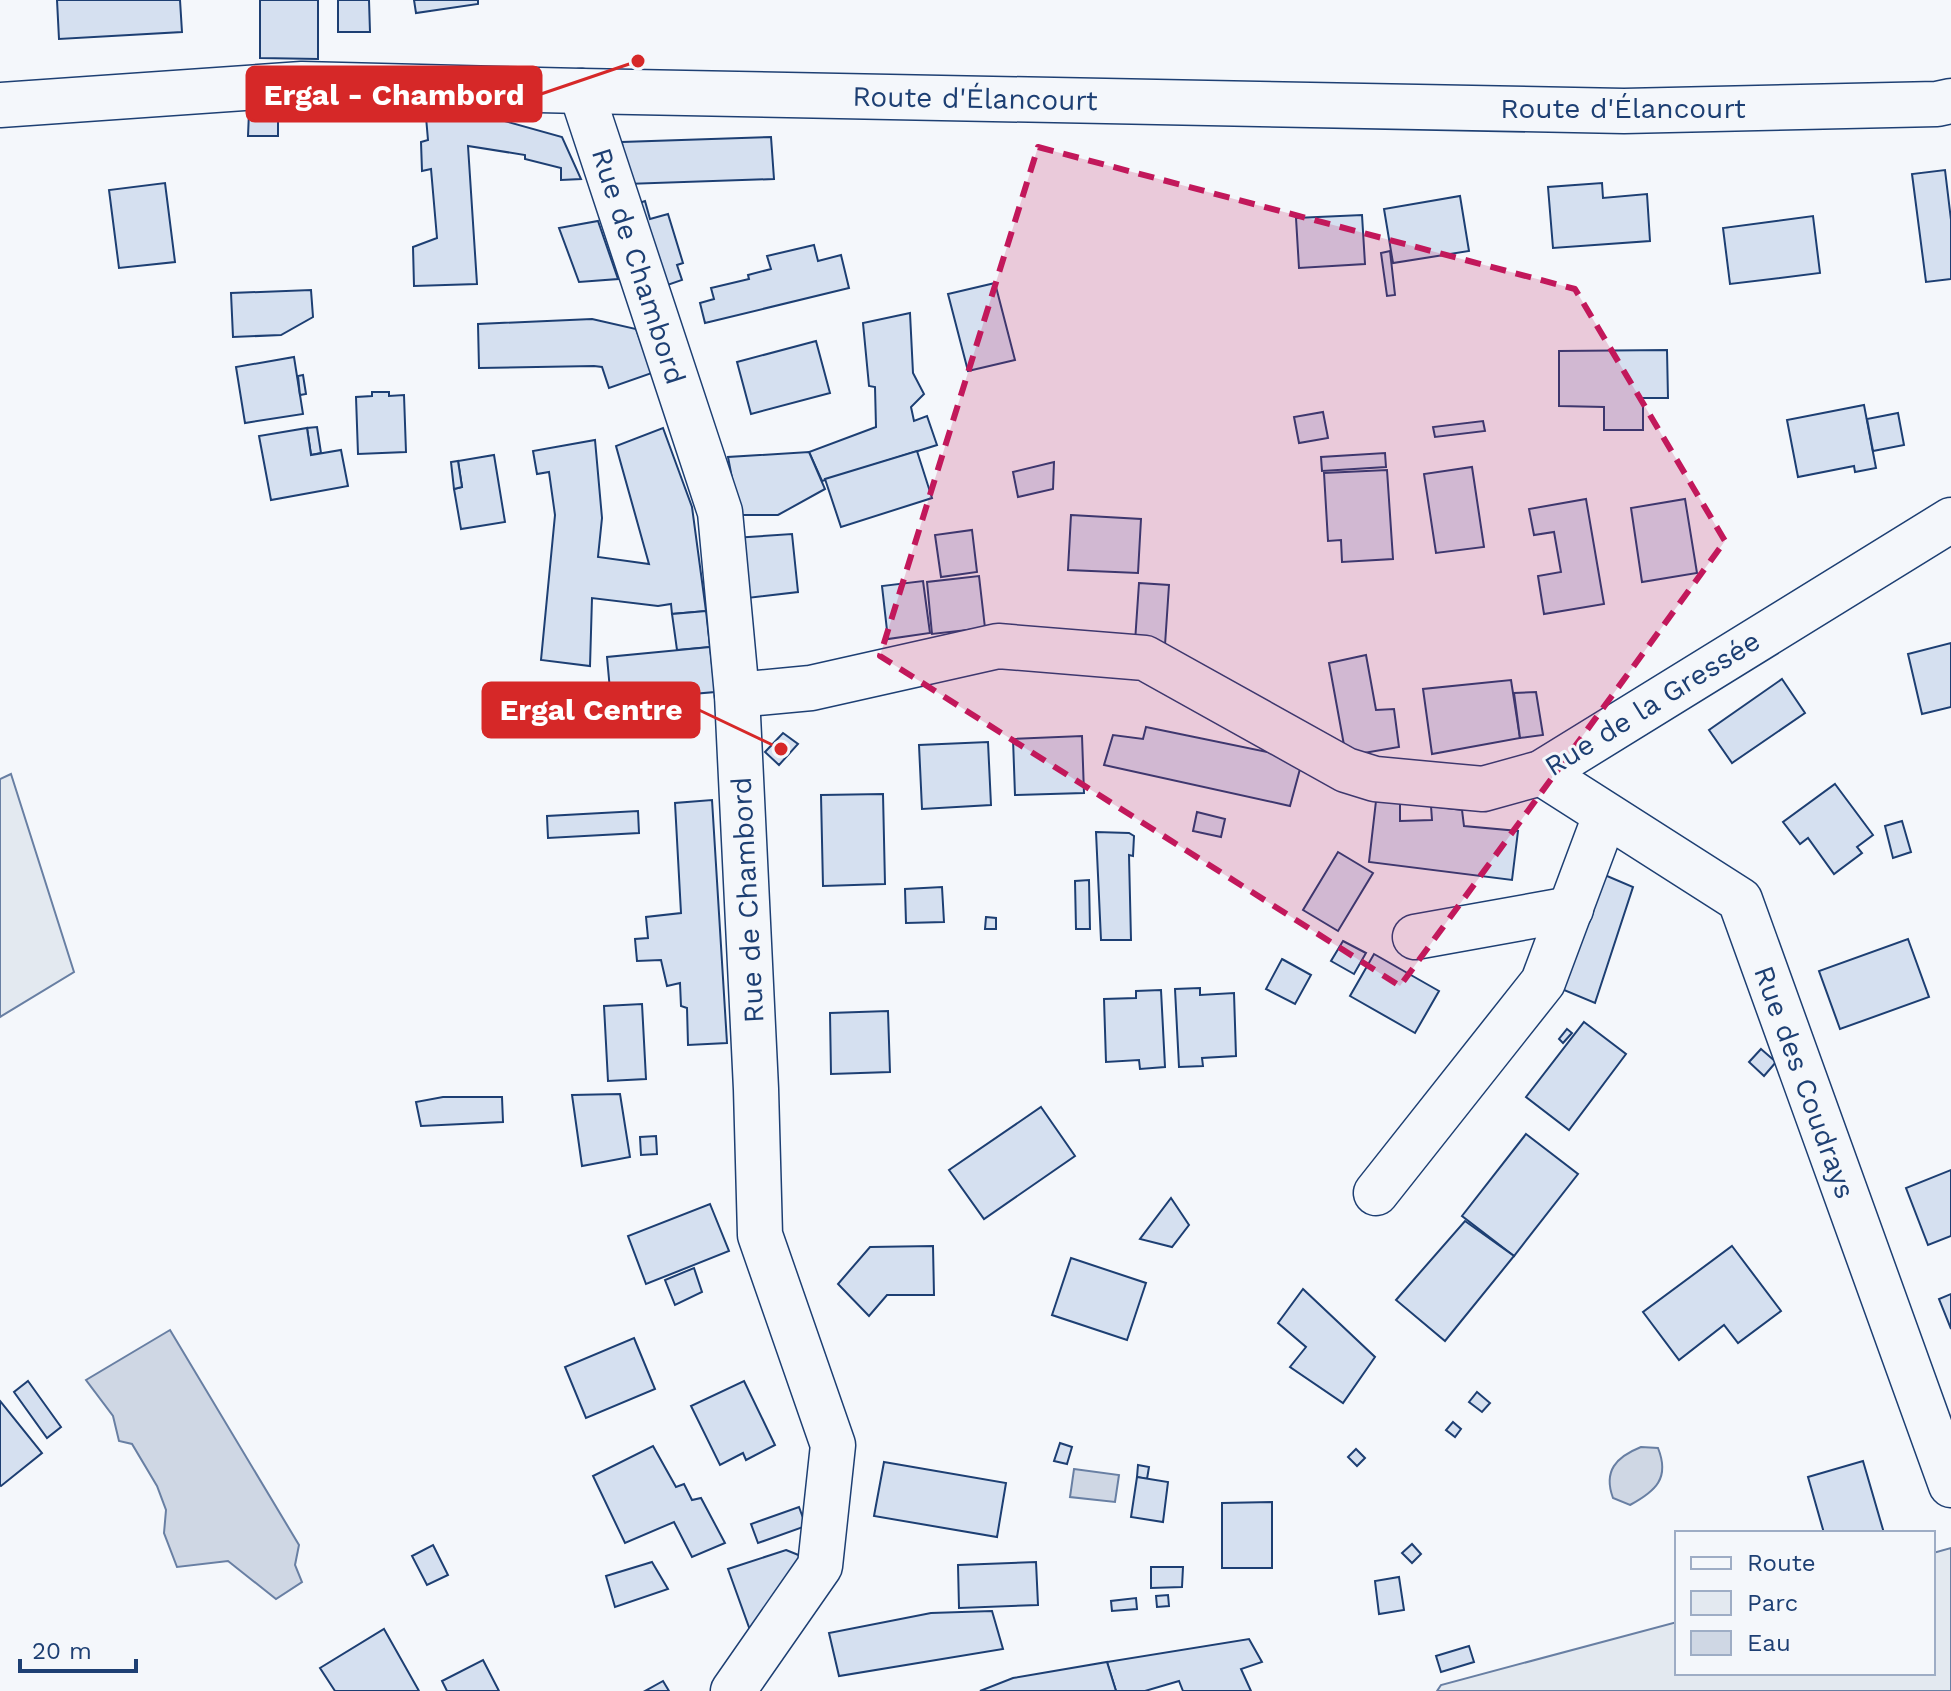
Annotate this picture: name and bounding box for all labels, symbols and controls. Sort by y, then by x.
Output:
callout: Ergal - Chambord [247,67,541,121]
text: Ergal - Chambord [263,77,525,112]
street label: Route d'Élancourt [852,80,1098,117]
street label: Route d'Élancourt [1500,92,1746,125]
street label: Rue de Chambord [585,144,692,388]
street label: Rue de la Gressée [1539,624,1766,783]
callout: Ergal Centre [483,683,699,737]
text: Ergal Centre [499,692,683,727]
street label: Rue de Chambord [725,776,770,1024]
street label: Rue des Coudrays [1747,961,1862,1203]
legend [1675,1531,1935,1675]
text: Route [1747,1549,1816,1577]
text: Parc [1747,1589,1798,1617]
scale bar [20,1623,136,1673]
text: Eau [1747,1629,1791,1657]
text: 20 m [32,1637,92,1665]

